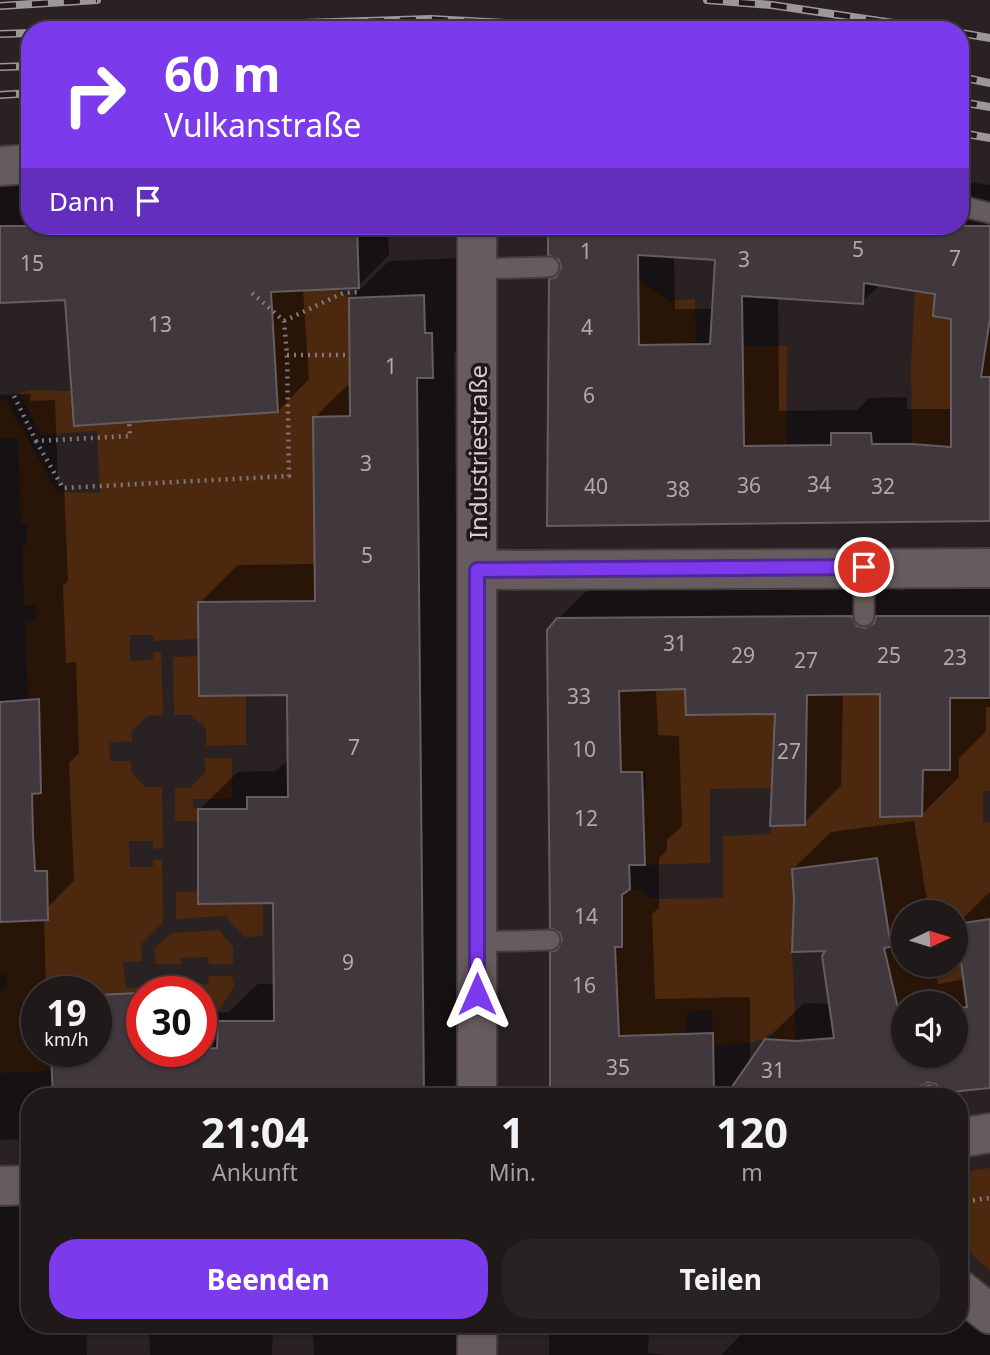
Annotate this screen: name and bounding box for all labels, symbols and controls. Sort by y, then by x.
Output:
text: 60 m [164,40,281,106]
icon: right [49,49,140,140]
text: Vulkanstraße [164,103,361,146]
icon: arrive [129,182,167,220]
text: Dann [49,183,115,219]
house number: 5 [852,235,864,263]
house number: 1 [580,237,592,265]
house number: 7 [949,244,961,272]
house number: 3 [738,245,750,273]
house number: 15 [20,249,44,277]
house number: 13 [148,310,172,338]
house number: 4 [581,313,593,341]
house number: 1 [385,352,397,380]
street label: Industriestraße [461,365,494,539]
house number: 6 [583,381,595,409]
house number: 3 [360,449,372,477]
house number: 34 [807,470,831,498]
house number: 36 [737,471,761,499]
house number: 40 [584,472,608,500]
house number: 32 [871,472,895,500]
house number: 38 [666,475,690,503]
pin [834,537,894,597]
house number: 5 [361,541,373,569]
icon: arrive [845,548,883,586]
house number: 31 [663,629,687,657]
house number: 29 [731,641,755,669]
house number: 25 [877,641,901,669]
house number: 23 [943,643,967,671]
house number: 27 [794,646,818,674]
house number: 33 [567,682,591,710]
house number: 7 [348,733,360,761]
house number: 10 [572,735,596,763]
house number: 27 [777,737,801,765]
house number: 12 [574,804,598,832]
north arrow [891,900,968,976]
map controls [891,900,968,1068]
house number: 14 [574,902,598,930]
house number: 9 [342,948,354,976]
position arrow [440,957,514,1031]
house number: 16 [572,971,596,999]
speed limit sign: 30 [126,976,217,1067]
text: 19 [46,989,87,1036]
button: sound [891,991,968,1068]
text: km/h [44,1027,89,1051]
house number: 35 [606,1053,630,1081]
house number: 31 [761,1056,785,1084]
text: 21:04 [201,1103,309,1160]
text: 1 [500,1103,524,1160]
text: 120 [716,1103,788,1160]
text: Ankunft [212,1156,298,1188]
text: Min. [489,1156,536,1188]
text: m [741,1156,763,1188]
button: Beenden [49,1239,488,1319]
button: Teilen [502,1239,940,1319]

